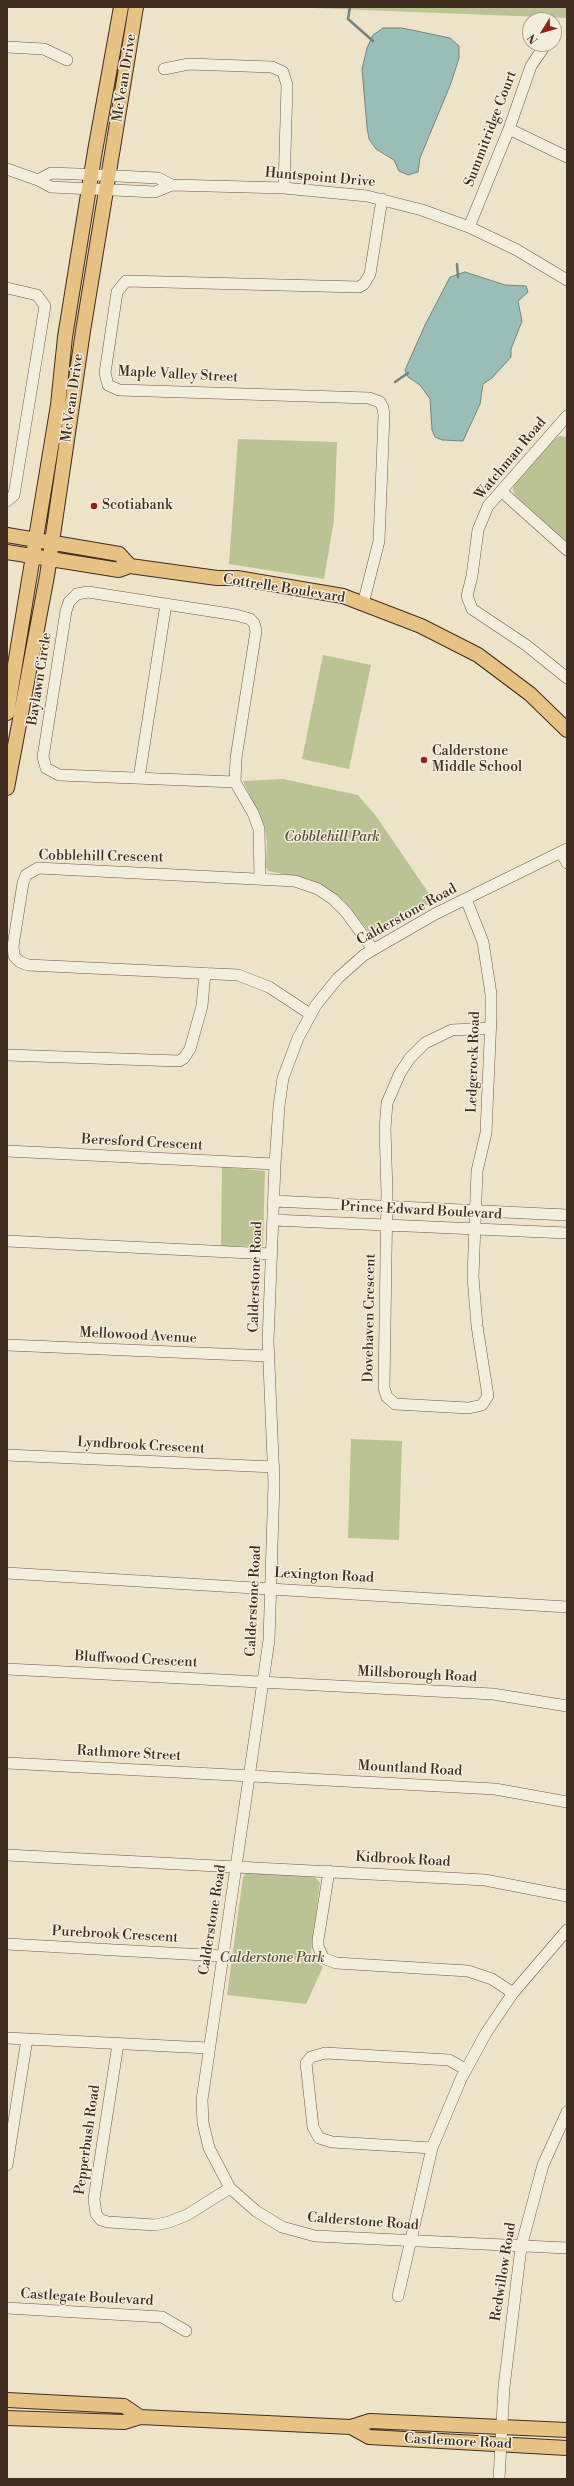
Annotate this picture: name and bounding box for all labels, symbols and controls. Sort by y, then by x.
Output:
north arrow [522,12,562,52]
text: N [525,31,541,46]
street label: McVean Drive [110,33,140,123]
street label: Summitridge Court [461,69,521,189]
street label: Huntspoint Drive [264,165,376,191]
street label: McVean Drive [58,353,88,443]
street label: Maple Valley Street [117,363,239,387]
street label: Watchman Road [472,415,550,503]
place label: Scotiabank [102,498,172,514]
marker: Scotiabank [89,501,99,511]
street label: Cottrelle Boulevard [222,571,346,607]
street label: Baylawn Circle [24,631,56,727]
place label: Calderstone Middle School [432,744,522,776]
marker: Calderstone Middle School [419,755,429,765]
park label: Cobblehill Park [284,830,380,846]
street label: Cobblehill Crescent [38,848,164,866]
street label: Calderstone Road [354,881,460,949]
street label: Ledgerock Road [464,1011,484,1113]
street label: Beresford Crescent [81,1131,203,1155]
street label: Prince Edward Boulevard [340,1198,502,1224]
street label: Calderstone Road [246,1221,266,1333]
street label: Dovehaven Crescent [360,1253,380,1383]
street label: Mellowood Avenue [79,1325,197,1347]
street label: Lyndbrook Crescent [77,1434,205,1458]
street label: Calderstone Road [243,1545,265,1657]
street label: Lexington Road [274,1565,374,1587]
street label: Bluffwood Crescent [74,1648,198,1672]
street label: Millsborough Road [357,1663,477,1687]
street label: Rathmore Street [76,1743,182,1765]
street label: Mountland Road [357,1758,463,1780]
street label: Kidbrook Road [355,1849,451,1871]
street label: Calderstone Road [196,1864,230,1976]
street label: Purebrook Crescent [51,1923,179,1947]
park label: Calderstone Park [219,1951,325,1967]
street label: Pepperbush Road [72,2084,104,2196]
street label: Calderstone Road [307,2210,419,2234]
street label: Redwillow Road [488,2221,520,2323]
street label: Castlegate Boulevard [20,2286,154,2310]
street label: Castlemore Road [404,2431,512,2453]

